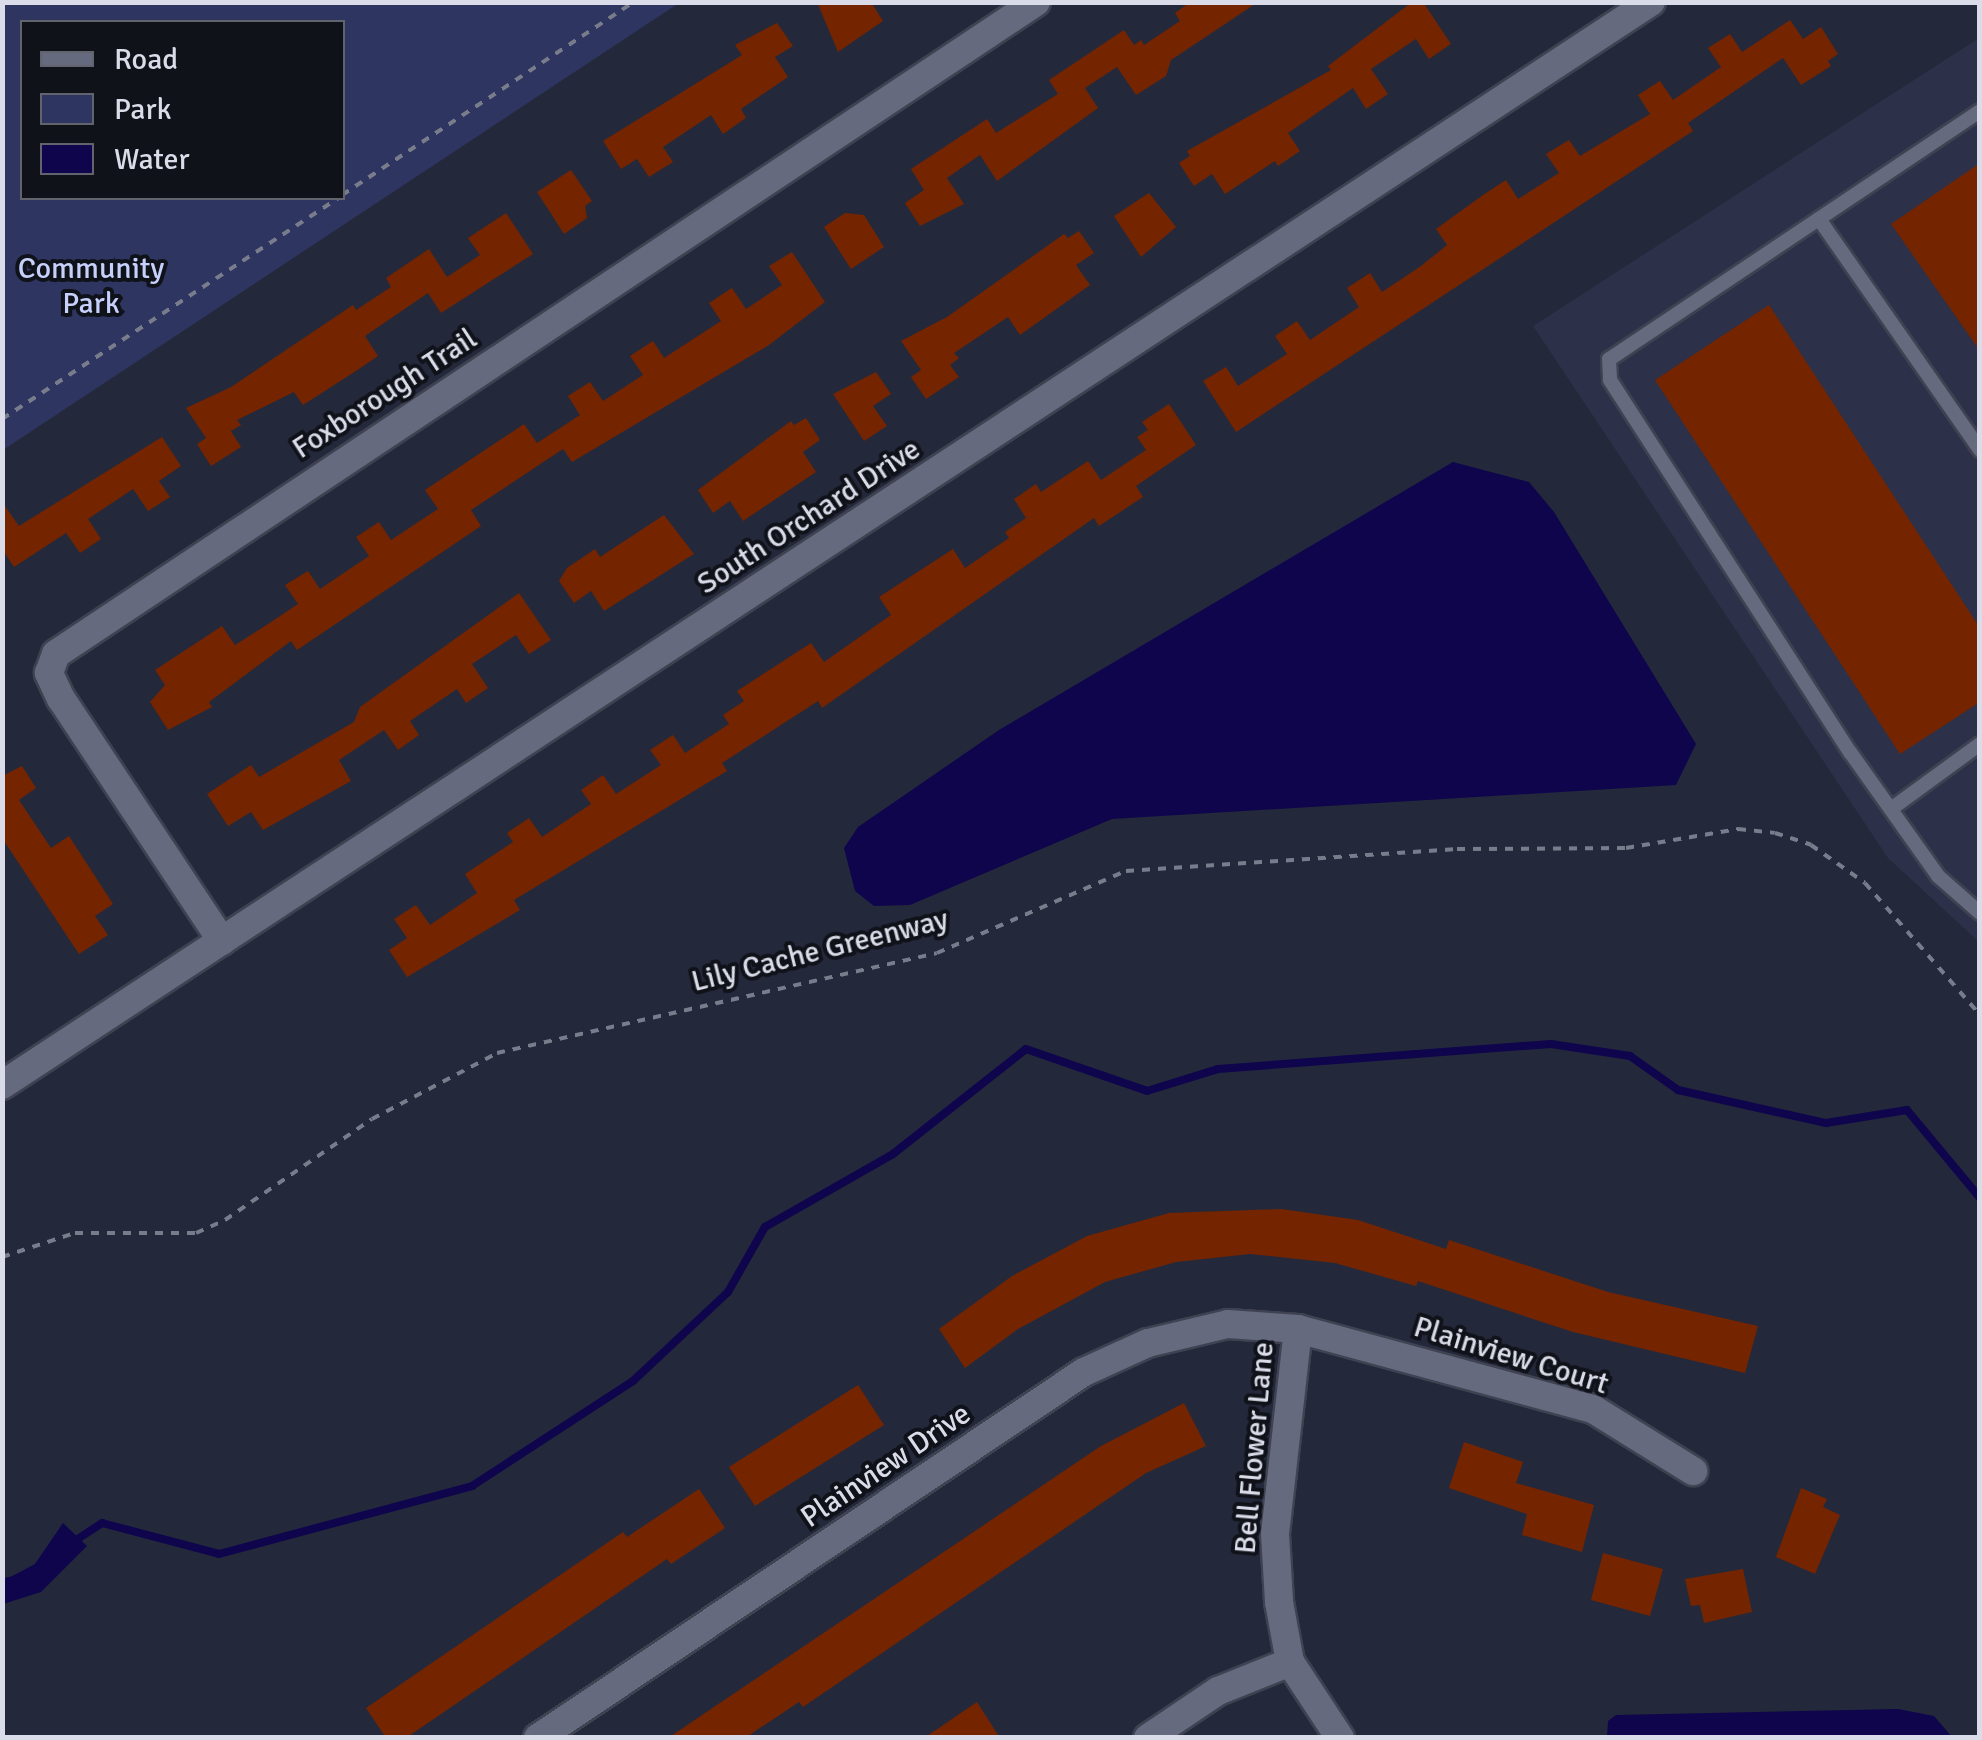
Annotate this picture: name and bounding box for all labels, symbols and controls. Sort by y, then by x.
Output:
legend [20,20,345,200]
text: Road [114,41,178,78]
text: Park [114,91,172,128]
text: Water [114,141,190,178]
park label: Community Park [18,251,164,322]
street label: Foxborough Trail [286,321,484,467]
street label: South Orchard Drive [691,432,927,602]
street label: Lily Cache Greenway [688,902,952,1000]
street label: Plainview Court [1409,1309,1613,1403]
street label: Bell Flower Lane [1228,1341,1282,1555]
street label: Plainview Drive [794,1396,978,1536]

